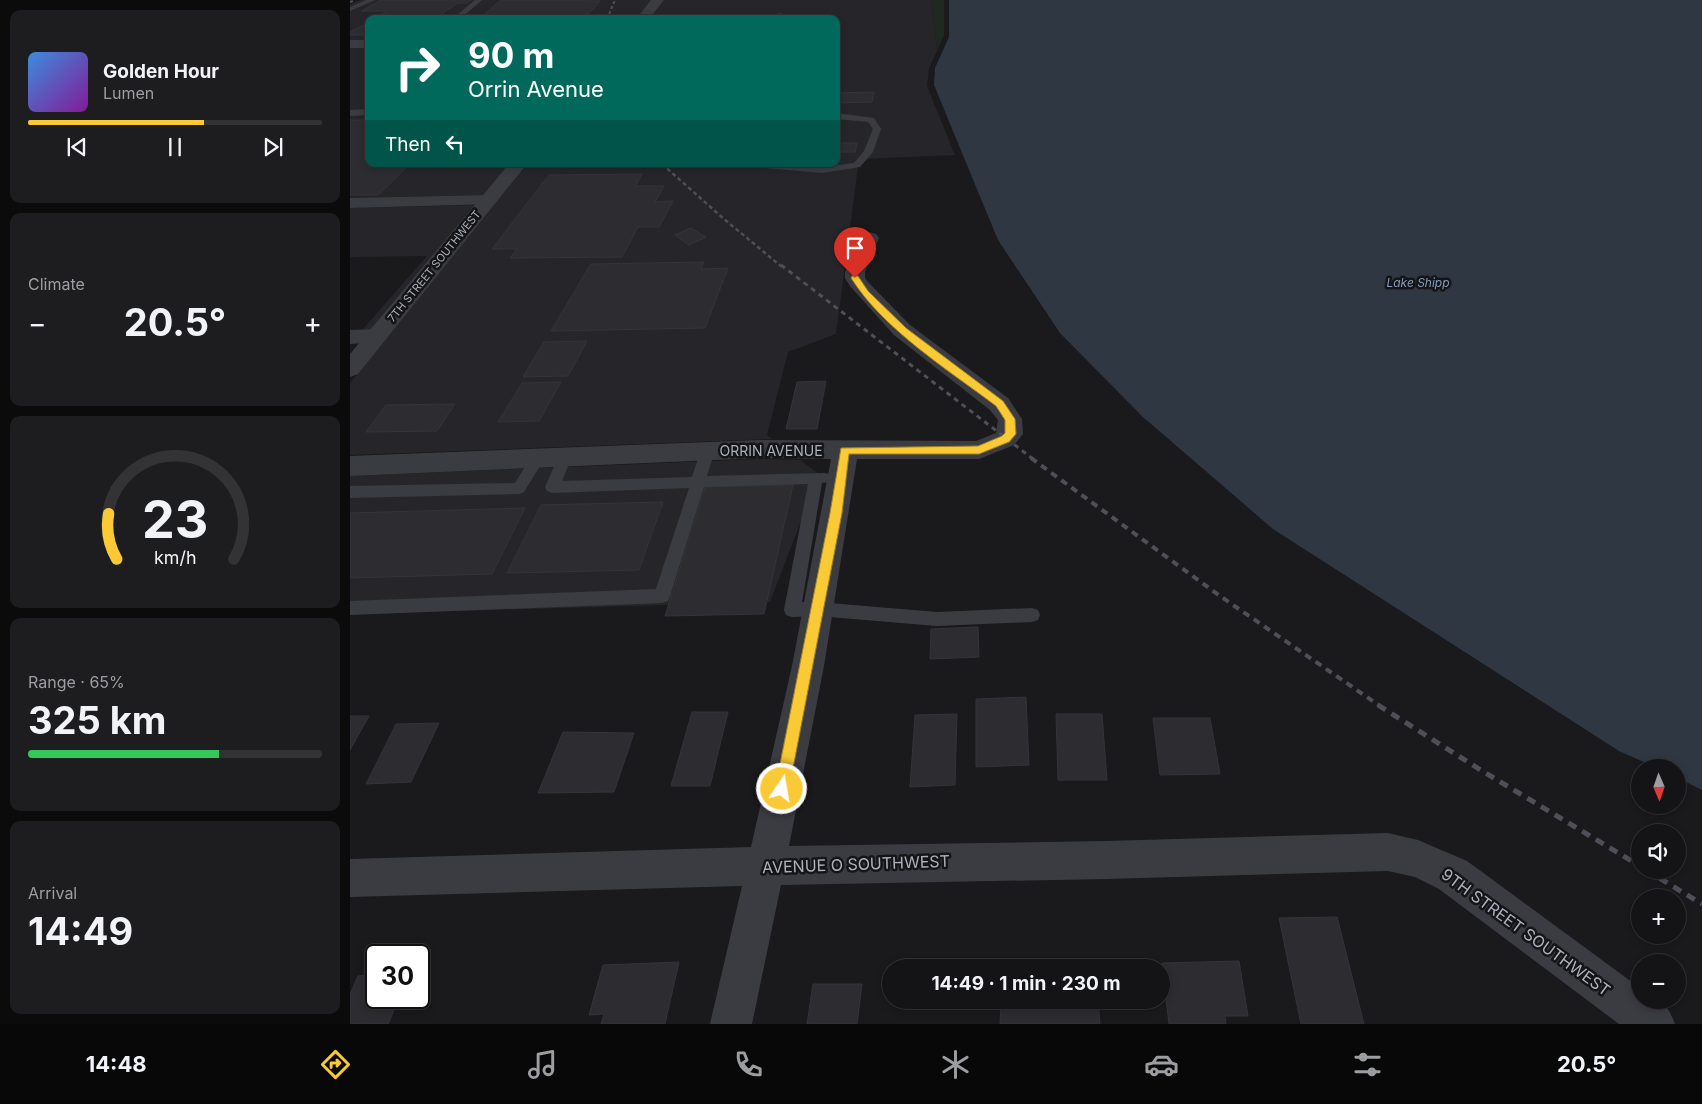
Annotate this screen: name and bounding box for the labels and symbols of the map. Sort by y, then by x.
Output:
street label: 7TH STREET SOUTHWEST [385,207,483,325]
pin [834,227,876,278]
water label: Lake Shipp [1386,275,1450,290]
street label: ORRIN AVENUE [719,442,823,459]
north arrow [1631,759,1686,814]
position arrow [755,762,807,814]
street label: AVENUE O SOUTHWEST [762,851,950,877]
street label: 9TH STREET SOUTHWEST [1438,864,1614,1000]
speed limit sign: 30 [365,944,430,1009]

